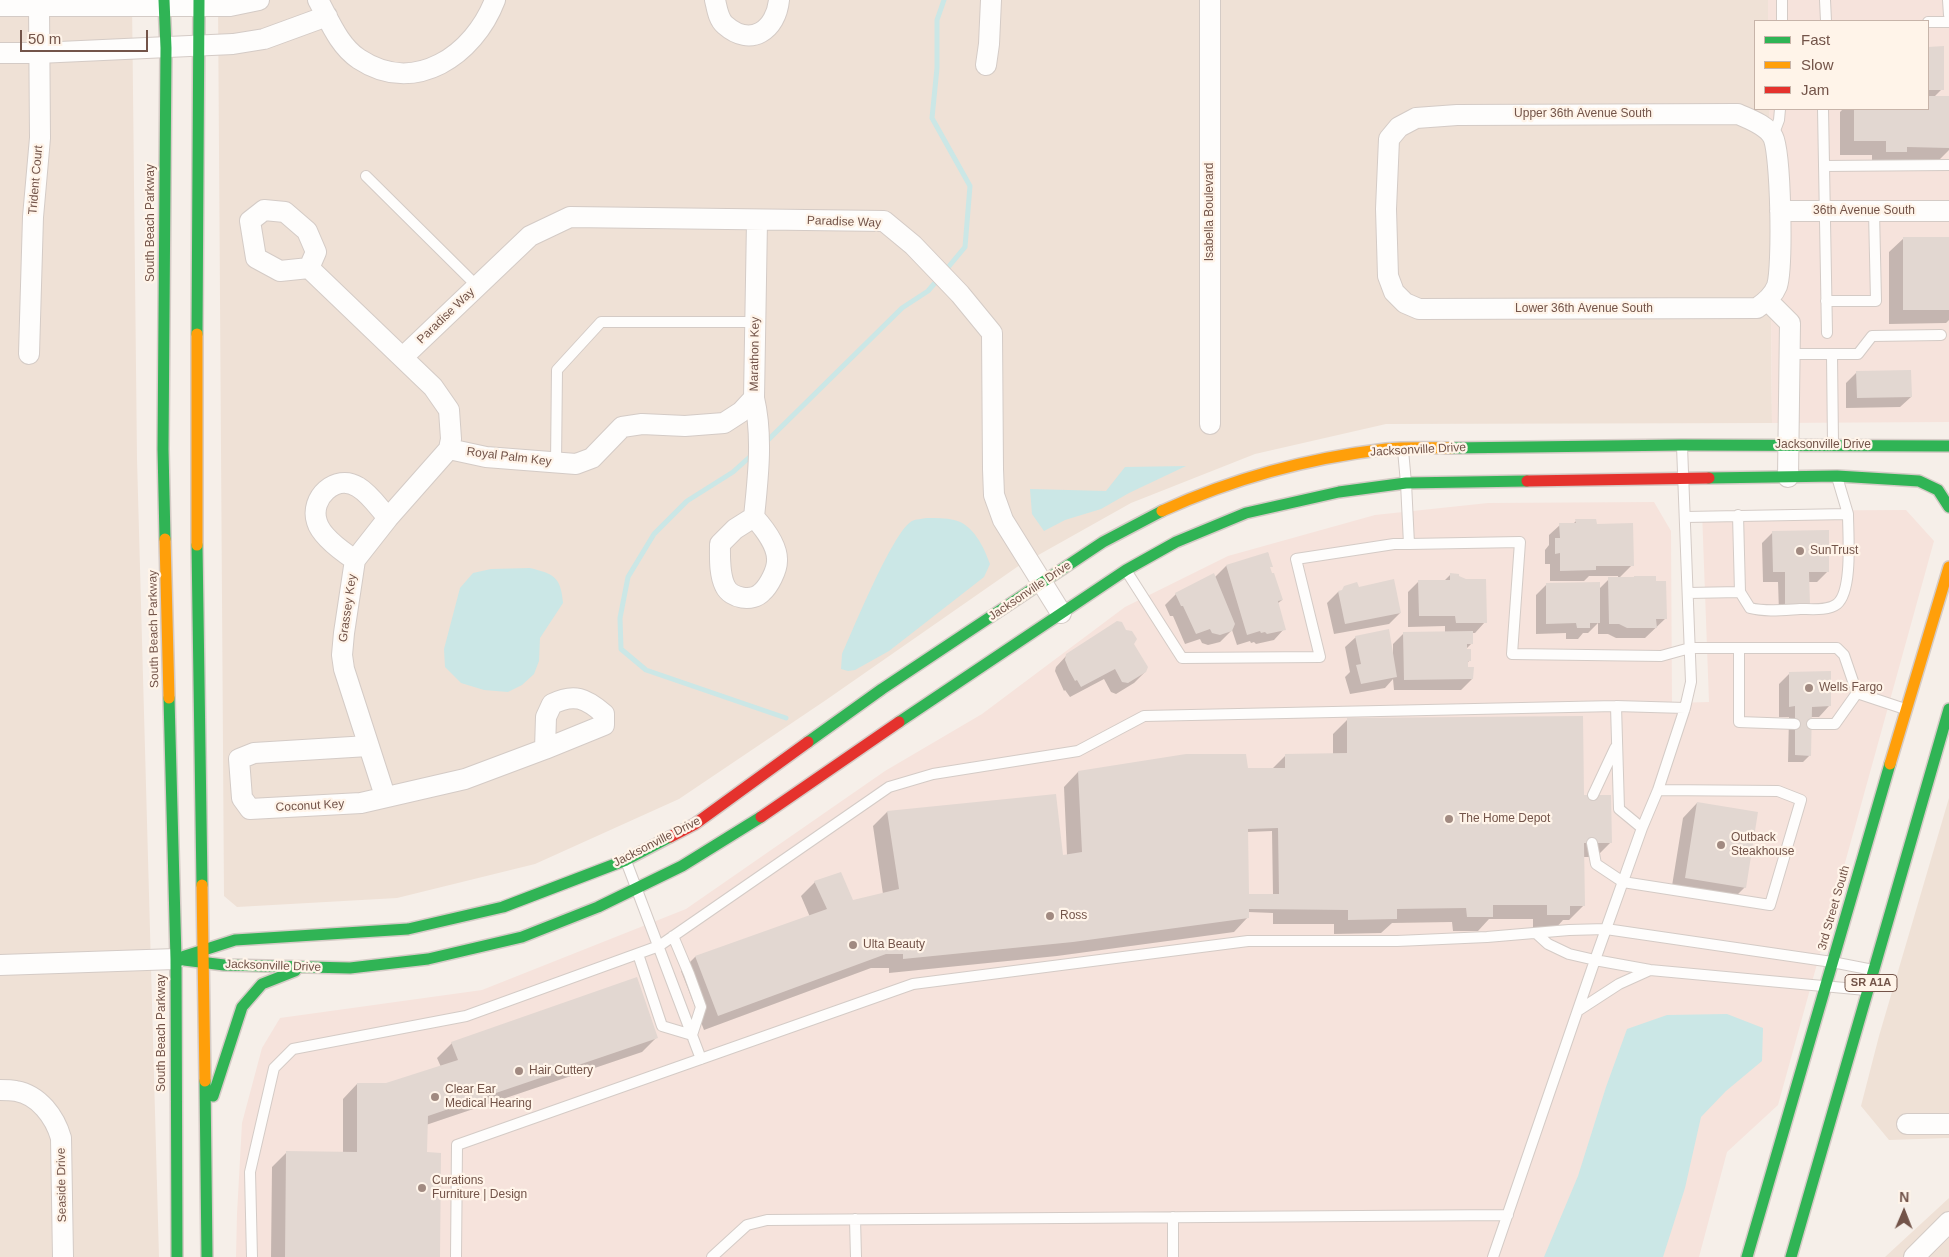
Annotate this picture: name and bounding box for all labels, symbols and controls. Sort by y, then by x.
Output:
scale bar [22,20,150,52]
legend [1754,20,1929,110]
text: 50 m [28,30,61,47]
text: Fast [1801,31,1830,48]
text: Slow [1801,56,1834,73]
text: Jam [1801,81,1829,98]
street label: Upper 36th Avenue South [1514,107,1652,121]
street label: Trident Court [26,145,46,215]
street label: Isabella Boulevard [1203,163,1217,261]
street label: South Beach Parkway [144,164,158,282]
street label: 36th Avenue South [1813,204,1915,218]
street label: Paradise Way [807,214,881,230]
street label: Paradise Way [414,285,478,347]
street label: Lower 36th Avenue South [1515,302,1653,316]
street label: Marathon Key [747,317,763,391]
street label: Jacksonville Drive [1775,438,1871,452]
street label: Jacksonville Drive [1370,440,1466,460]
street label: Royal Palm Key [466,445,552,469]
place label: SunTrust [1810,544,1858,558]
marker: SunTrust [1794,545,1806,557]
street label: Jacksonville Drive [986,558,1074,624]
street label: South Beach Parkway [146,570,162,688]
street label: Grassey Key [336,573,360,643]
place label: Wells Fargo [1819,681,1883,695]
marker: Wells Fargo [1803,682,1815,694]
street label: Coconut Key [275,797,345,815]
place label: The Home Depot [1459,812,1550,826]
marker: The Home Depot [1443,813,1455,825]
street label: Jacksonville Drive [611,814,703,870]
place label: Outback Steakhouse [1731,831,1794,859]
marker: Outback Steakhouse [1715,839,1727,851]
street label: 3rd Street South [1815,864,1853,952]
place label: Ross [1060,909,1087,923]
marker: Ross [1044,910,1056,922]
place label: Ulta Beauty [863,938,925,952]
marker: Ulta Beauty [847,939,859,951]
street label: Jacksonville Drive [225,957,321,975]
street label: South Beach Parkway [155,974,169,1092]
road number: SR A1A [1845,974,1897,991]
place label: Hair Cuttery [529,1064,593,1078]
marker: Hair Cuttery [513,1065,525,1077]
place label: Clear Ear Medical Hearing [445,1083,532,1111]
marker: Clear Ear Medical Hearing [429,1091,441,1103]
street label: Seaside Drive [54,1148,70,1222]
place label: Curations Furniture | Design [432,1174,527,1202]
marker: Curations Furniture | Design [416,1182,428,1194]
north arrow [1879,1187,1929,1237]
text: N [1899,1189,1909,1205]

